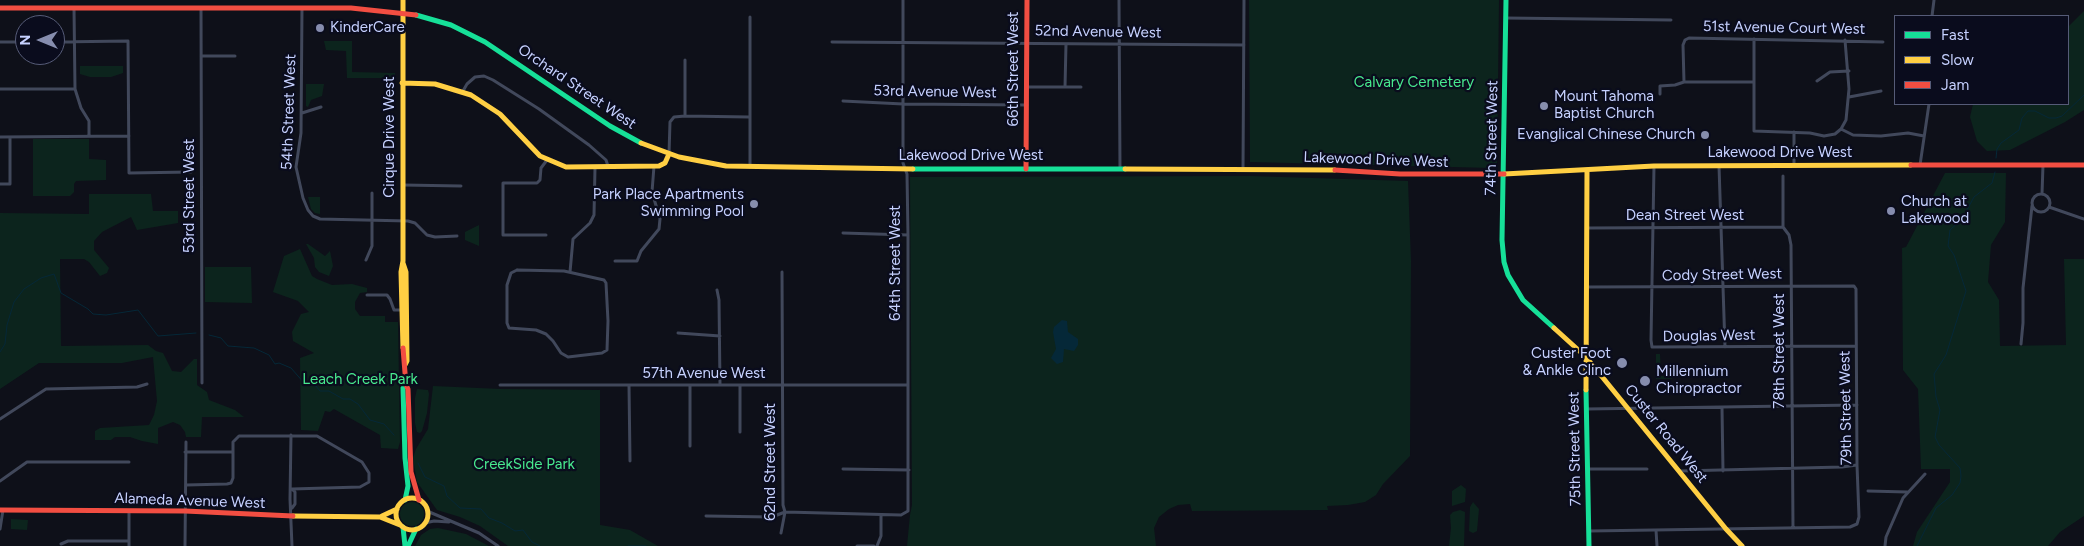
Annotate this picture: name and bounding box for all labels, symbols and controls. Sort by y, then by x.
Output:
street label: 66th Street West [1005,11,1023,127]
north arrow [15,15,65,65]
legend [1894,15,2069,105]
street label: 51st Avenue Court West [1703,18,1865,38]
place label: KinderCare [330,19,405,37]
marker: KinderCare [314,22,326,34]
street label: 52nd Avenue West [1034,22,1162,42]
text: Fast [1941,26,1969,44]
text: N [17,35,34,45]
street label: Orchard Street West [514,41,640,133]
text: Slow [1941,51,1974,69]
street label: 54th Street West [278,54,300,170]
park label: Calvary Cemetery [1354,74,1474,92]
street label: Cirque Drive West [381,76,399,198]
text: Jam [1941,76,1969,94]
street label: 74th Street West [1482,80,1502,196]
street label: 53rd Avenue West [873,82,997,102]
place label: Mount Tahoma Baptist Church [1554,88,1654,123]
marker: Mount Tahoma Baptist Church [1538,100,1550,112]
place label: Evanglical Chinese Church [1517,126,1695,144]
marker: Evanglical Chinese Church [1699,129,1711,141]
street label: 53rd Street West [181,139,199,253]
street label: Lakewood Drive West [1707,144,1853,162]
street label: Lakewood Drive West [898,147,1044,165]
street label: Lakewood Drive West [1303,148,1449,172]
place label: Park Place Apartments Swimming Pool [593,186,744,221]
place label: Church at Lakewood [1901,193,1969,228]
marker: Park Place Apartments Swimming Pool [748,198,760,210]
street label: 64th Street West [887,205,905,321]
marker: Church at Lakewood [1885,205,1897,217]
street label: Dean Street West [1626,207,1744,225]
street label: Cody Street West [1662,265,1782,285]
street label: 78th Street West [1771,293,1789,409]
street label: Douglas West [1663,326,1755,346]
place label: Custer Foot & Ankle Clinc [1523,345,1611,380]
street label: 79th Street West [1836,351,1856,465]
marker: Custer Foot & Ankle Clinc [1615,356,1629,370]
place label: Millennium Chiropractor [1656,363,1742,398]
street label: 57th Avenue West [642,365,766,383]
park label: Leach Creek Park [302,371,418,389]
marker: Millennium Chiropractor [1638,374,1652,388]
street label: Custer Road West [1621,381,1711,487]
street label: 75th Street West [1565,391,1585,507]
street label: 62nd Street West [762,403,780,521]
park label: CreekSide Park [473,456,575,474]
street label: Alameda Avenue West [114,489,266,513]

